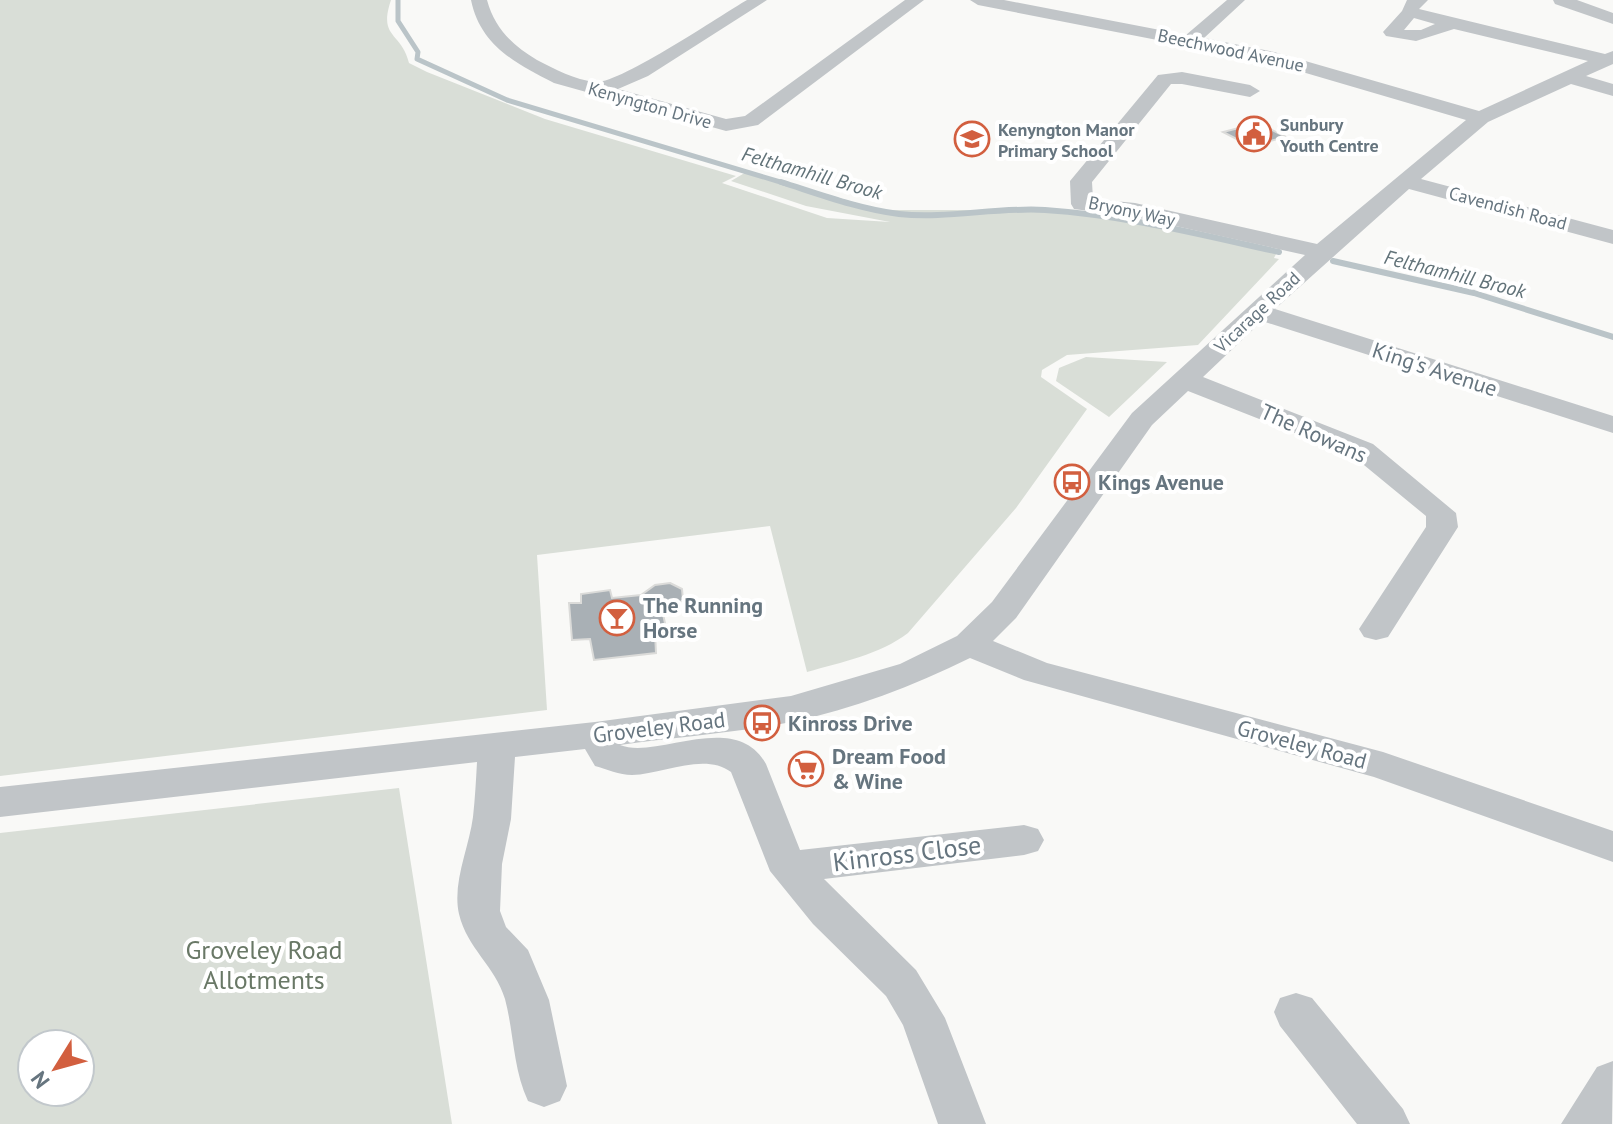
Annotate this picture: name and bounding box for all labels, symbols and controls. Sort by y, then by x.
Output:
street label: Beechwood Avenue [1156,23,1306,77]
street label: Kenyngton Drive [586,76,714,134]
place label: Sunbury Youth Centre [1279,113,1379,157]
public building icon: Sunbury Youth Centre [1235,115,1273,153]
place label: Kenyngton Manor Primary School [998,118,1135,162]
school or university icon: Kenyngton Manor Primary School [953,120,991,158]
water label: Felthamhill Brook [739,141,886,206]
street label: Cavendish Road [1446,181,1570,235]
street label: Bryony Way [1087,191,1178,232]
water label: Felthamhill Brook [1382,244,1529,304]
street label: Vicarage Road [1209,266,1305,358]
street label: King's Avenue [1369,336,1501,402]
street label: The Rowans [1257,397,1371,469]
bus stop icon: Kings Avenue [1053,463,1091,501]
place label: Kings Avenue [1098,468,1224,496]
place label: The Running Horse [643,591,763,644]
bar icon: The Running Horse [598,599,636,637]
bus stop icon: Kinross Drive [743,704,781,742]
street label: Groveley Road [591,705,727,749]
place label: Kinross Drive [788,709,913,737]
street label: Groveley Road [1234,713,1370,775]
place label: Dream Food & Wine [832,742,946,795]
supermarket icon: Dream Food & Wine [787,750,825,788]
street label: Kinross Close [831,828,983,878]
park label: Groveley Road Allotments [185,933,343,996]
north arrow [16,1028,96,1108]
text: N [24,1066,56,1094]

